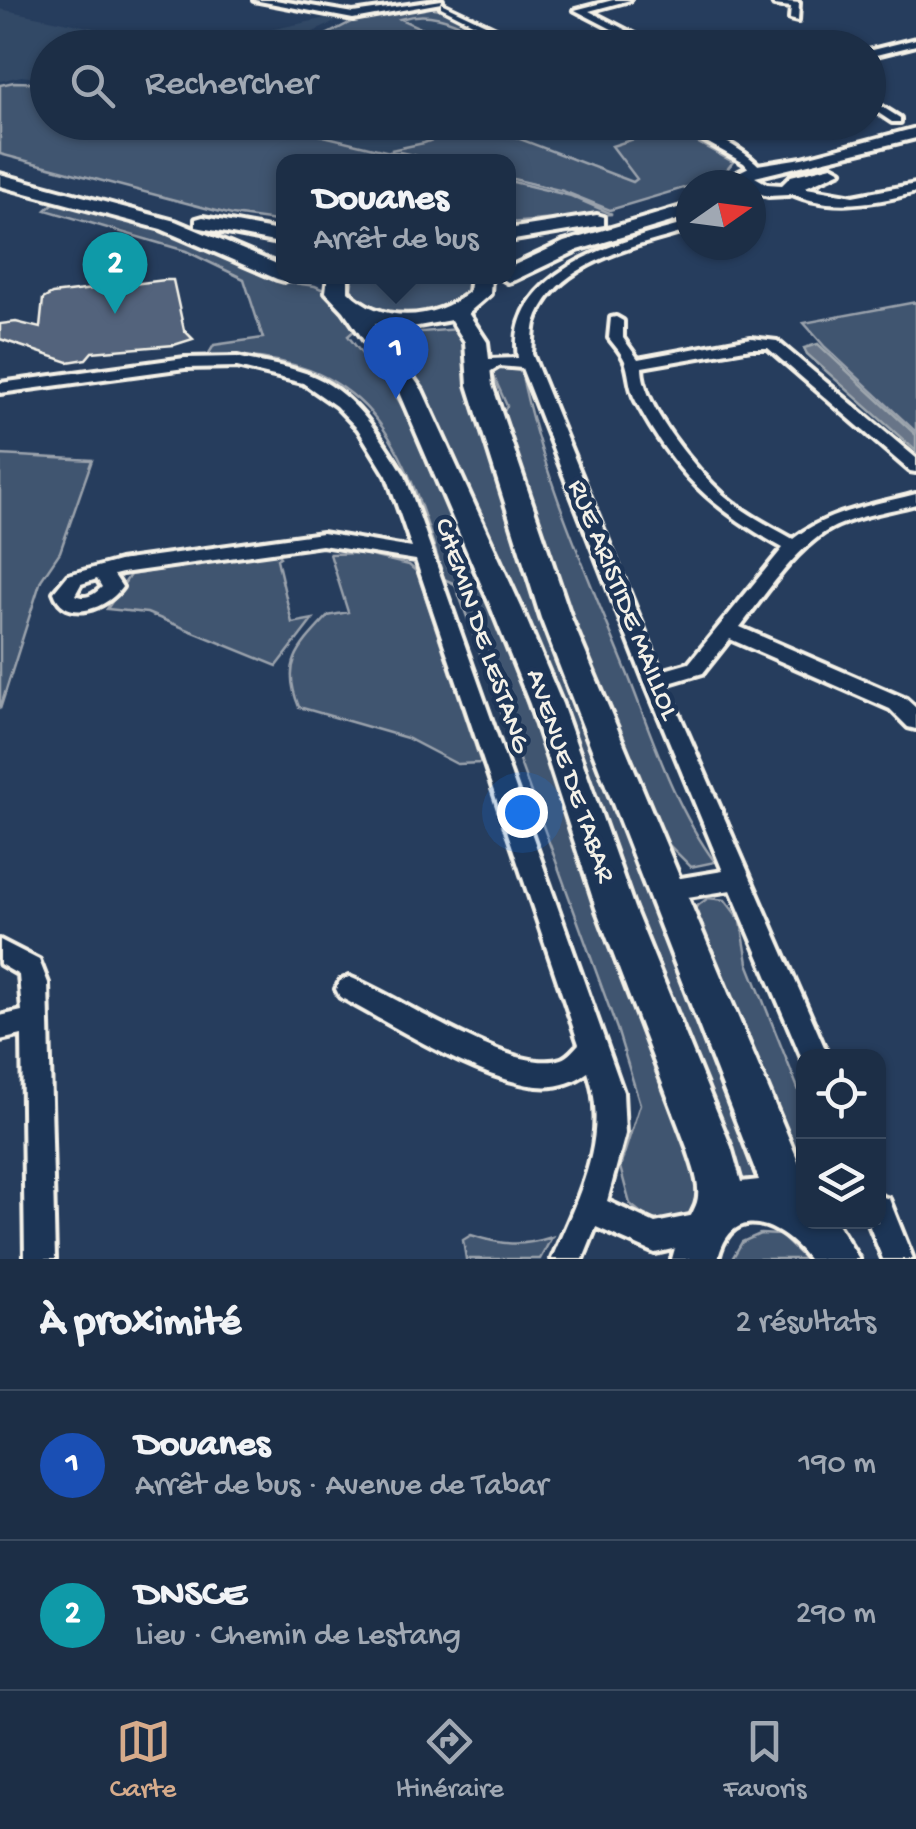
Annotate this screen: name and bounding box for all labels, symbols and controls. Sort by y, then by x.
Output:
search box [30,30,886,140]
icon: search [65,58,120,113]
text: Rechercher [145,63,317,107]
popup [276,154,516,284]
north arrow [676,170,766,260]
text: Douanes [313,178,448,222]
text: Arrêt de bus [313,222,479,260]
pin: 2 [82,232,148,314]
pin: 1 [364,316,428,399]
street label: RUE ARISTIDE MAILLOL [559,475,686,726]
street label: CHEMIN DE LESTANG [425,514,537,759]
street label: AVENUE DE TABAR [517,665,621,888]
your location [497,787,548,838]
map controls [796,1049,886,1229]
button: locate [796,1049,886,1139]
button: layers [796,1139,886,1229]
text: À proximité [40,1300,241,1349]
text: 2 résultats [735,1305,876,1343]
text: Douanes [135,1424,270,1468]
text: 1 [66,1446,79,1484]
text: 190 m [799,1446,876,1484]
text: Arrêt de bus · Avenue de Tabar [135,1468,548,1506]
text: DNSCE [135,1574,246,1618]
text: 2 [65,1596,80,1634]
text: 290 m [796,1596,876,1634]
text: Lieu · Chemin de Lestang [135,1618,461,1656]
tab: Carte [110,1714,176,1807]
tab: Itinéraire [396,1714,504,1807]
tab: Favoris [723,1714,806,1807]

